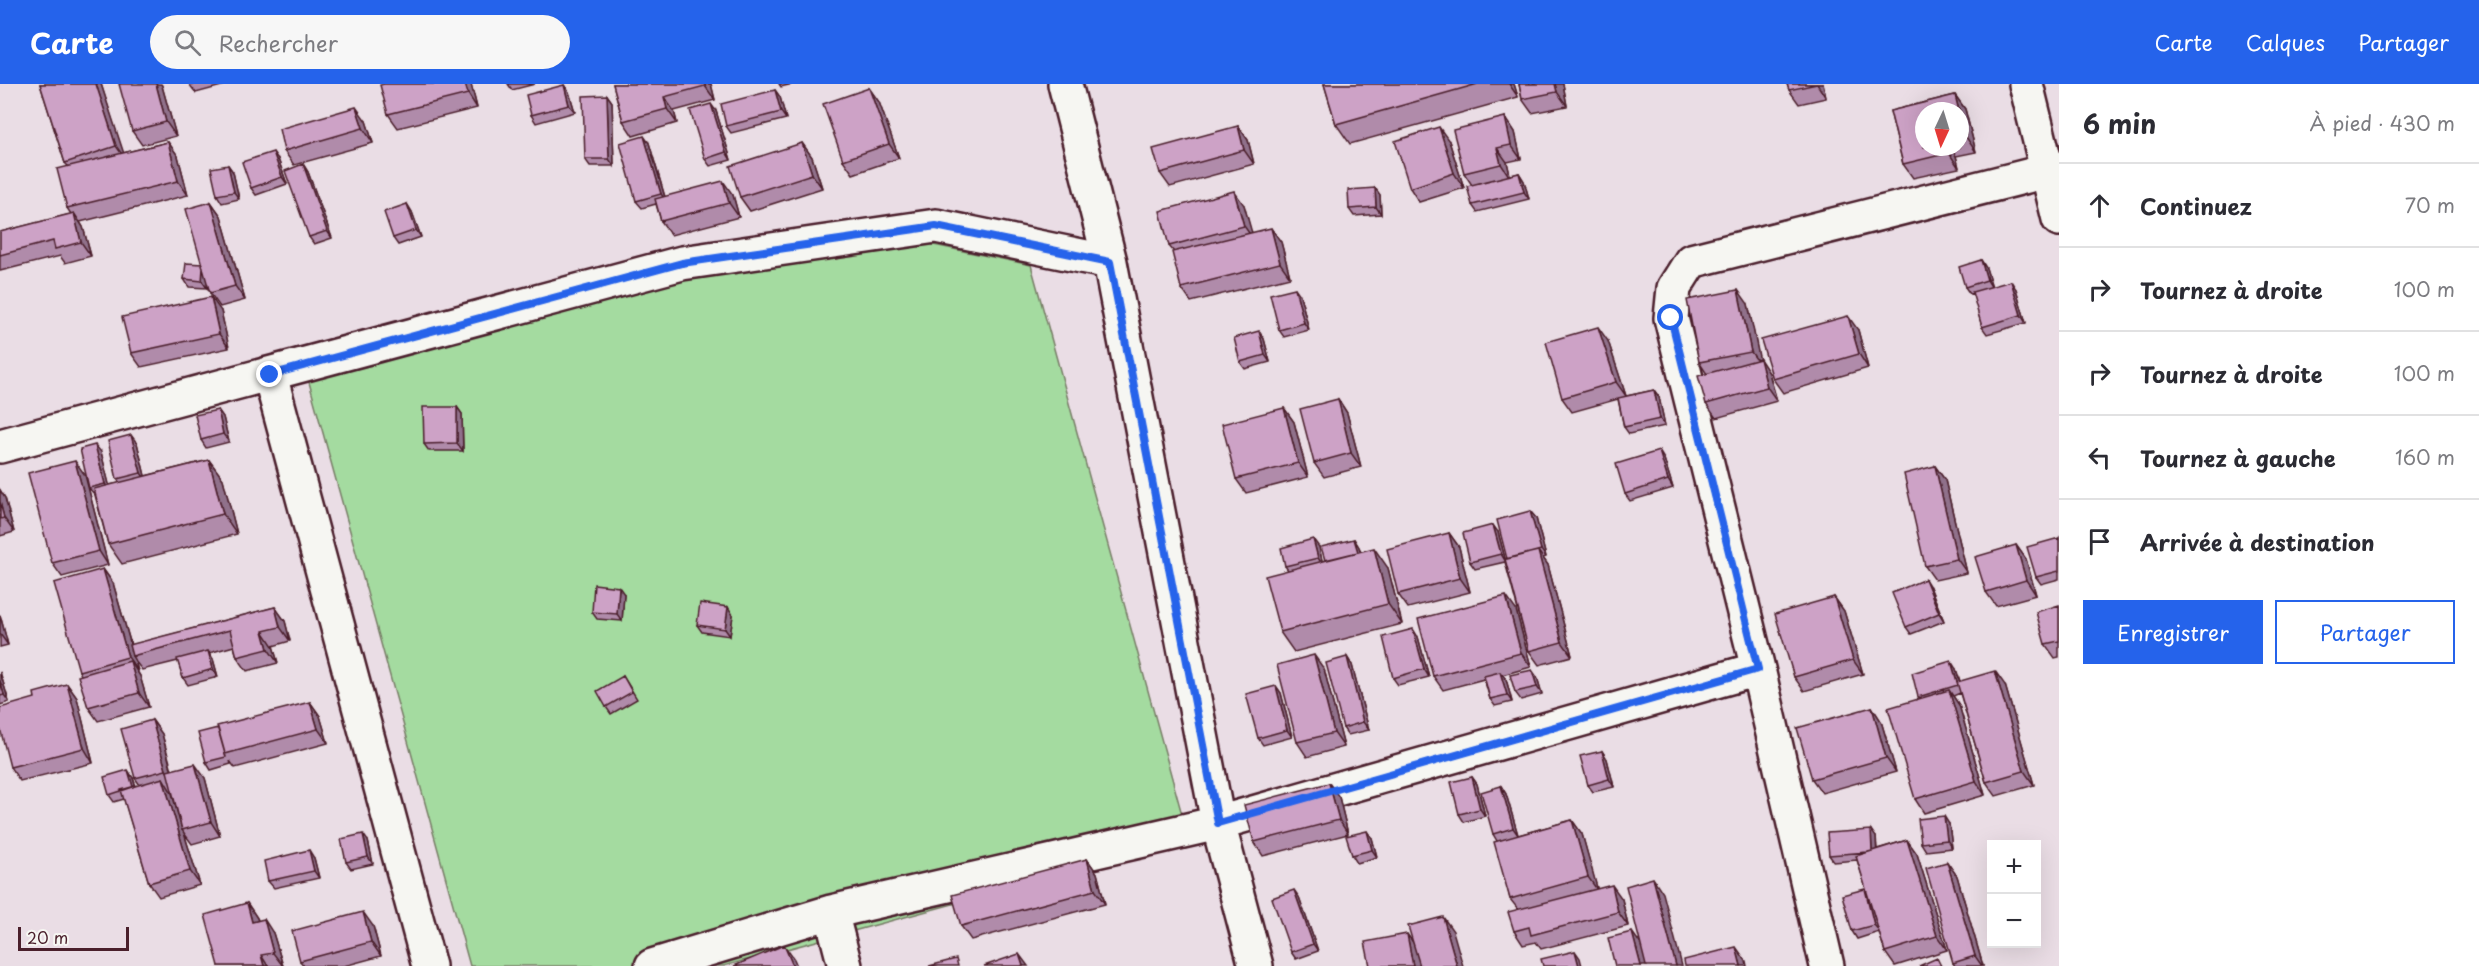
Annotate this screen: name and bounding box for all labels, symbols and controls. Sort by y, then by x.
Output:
search box [150,15,570,69]
text: Carte [30,21,114,64]
icon: search [171,26,204,59]
text: Rechercher [219,26,338,59]
text: Carte [2155,26,2213,58]
text: Calques [2246,26,2325,58]
text: Partager [2358,26,2449,58]
north arrow [1915,102,1969,156]
text: 6 min [2083,104,2156,143]
text: À pied · 430 m [2310,108,2455,138]
icon: ahead [2083,189,2116,222]
text: Continuez [2140,189,2252,222]
text: 70 m [2405,190,2455,220]
icon: right [2083,273,2116,306]
text: Tournez à droite [2140,273,2323,306]
text: 100 m [2394,274,2455,304]
route start [1657,304,1683,330]
icon: right [2083,357,2116,390]
text: Tournez à droite [2140,357,2323,390]
text: 100 m [2394,358,2455,388]
route end [256,361,282,387]
icon: left [2083,441,2116,474]
text: Tournez à gauche [2140,441,2336,474]
text: 160 m [2395,442,2455,472]
icon: arrive [2083,525,2116,558]
text: Arrivée à destination [2140,525,2374,558]
button: Enregistrer [2083,600,2263,664]
button: Partager [2275,600,2455,664]
map controls [1987,840,2041,948]
button: + [1987,840,2041,894]
button: − [1987,894,2041,948]
scale bar [18,924,129,952]
text: 20 m [27,925,68,949]

